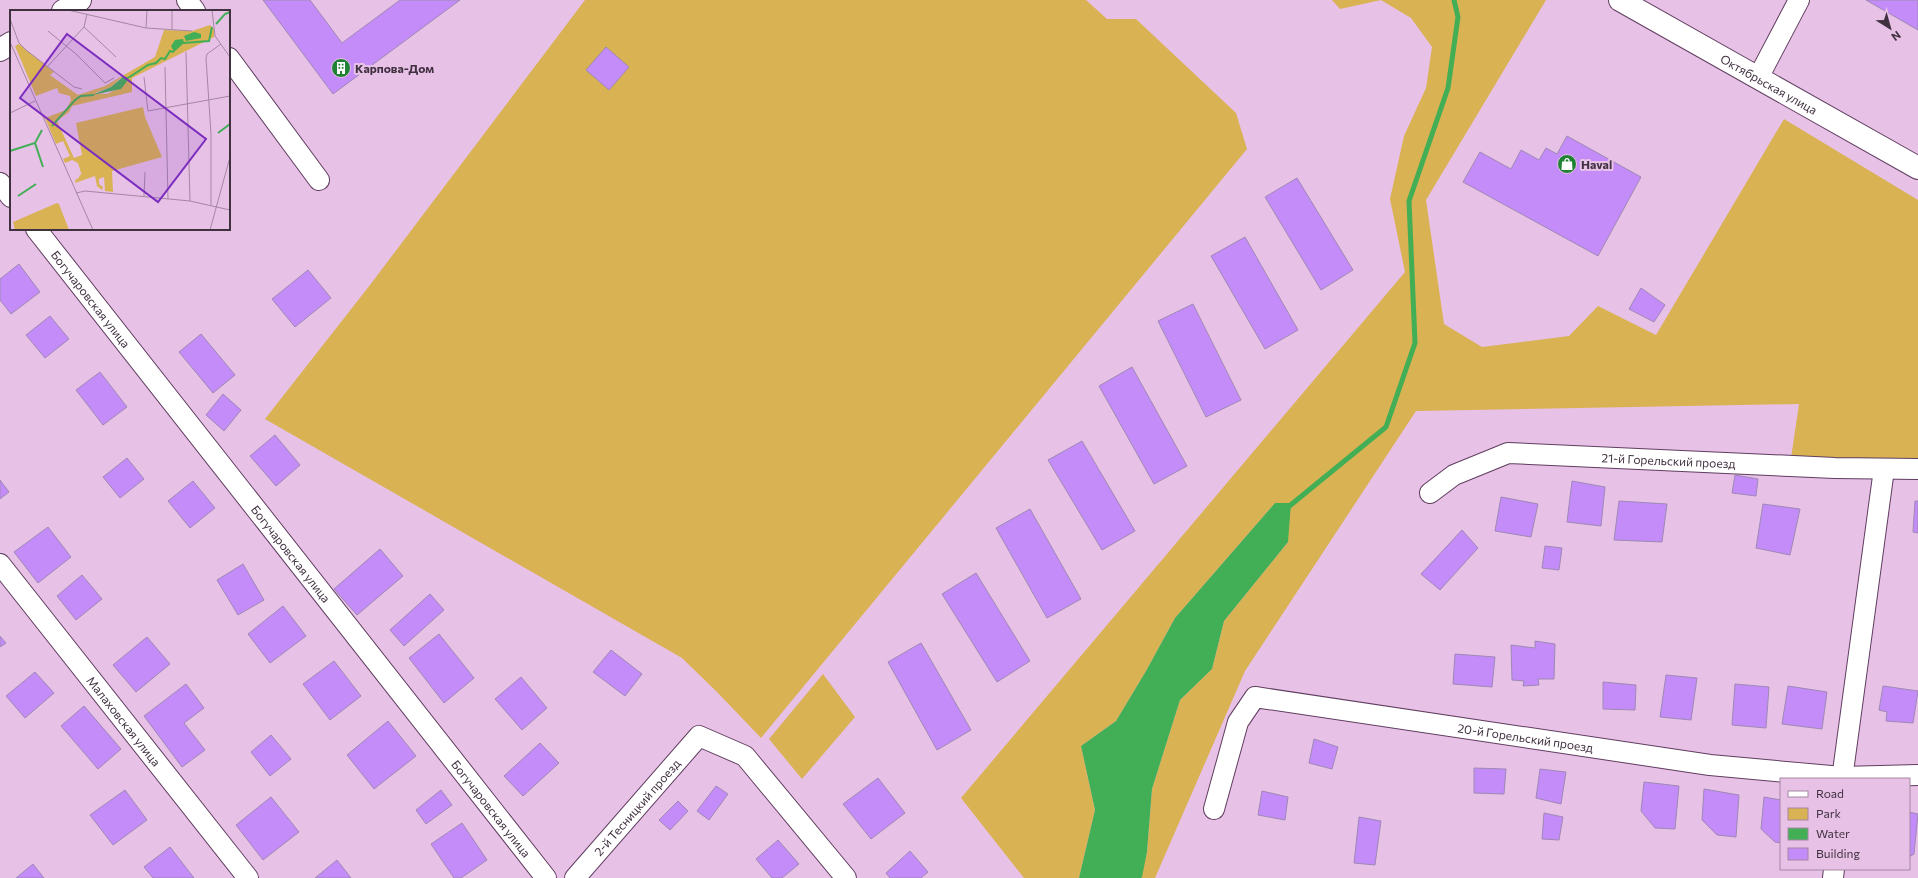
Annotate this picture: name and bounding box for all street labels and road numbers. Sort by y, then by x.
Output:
street label: Октябрьская улица [1718,51,1820,117]
street label: Богучаровская улица [49,248,133,350]
street label: 21-й Горельский проезд [1601,450,1736,470]
street label: Богучаровская улица [249,502,334,605]
street label: Малаховская улица [84,673,164,769]
street label: 20-й Горельский проезд [1457,720,1594,754]
street label: 2-й Тесницкий проезд [591,756,683,858]
street label: Богучаровская улица [449,757,534,860]

